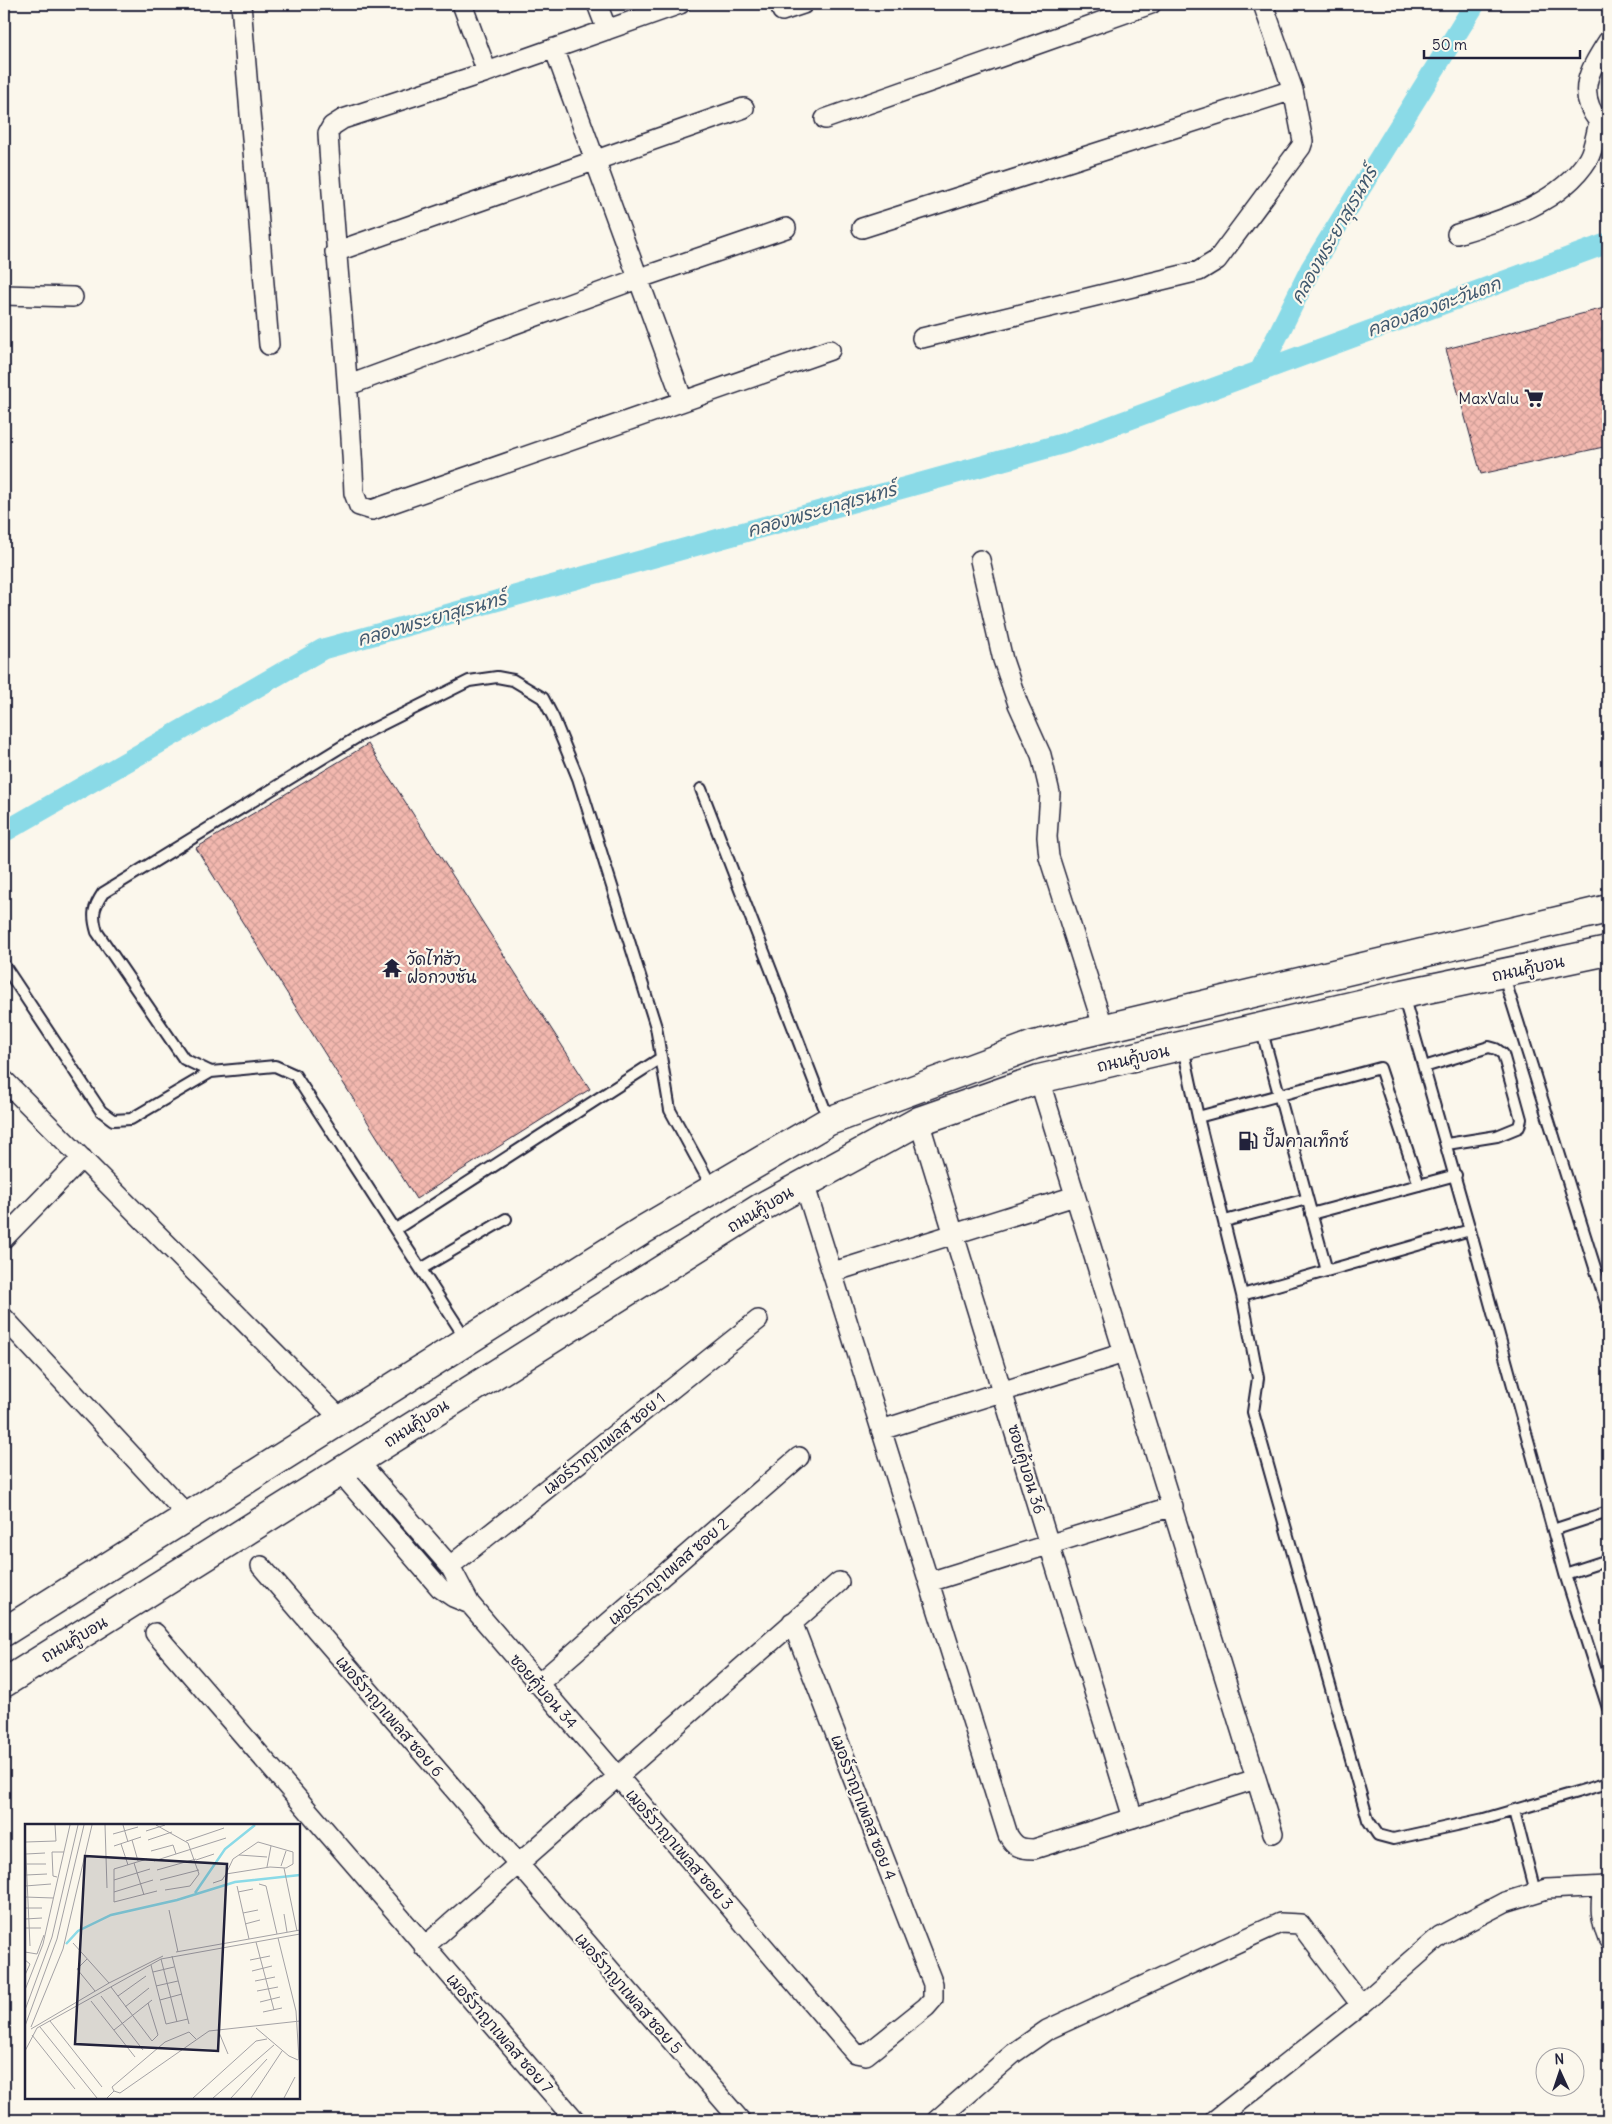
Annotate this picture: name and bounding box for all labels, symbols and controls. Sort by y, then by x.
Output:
scale bar [1424,28,1581,60]
text: 50 m [1432,35,1467,54]
water label: คลองพระยาสุเรนทร์ [1285,158,1386,308]
water label: คลองสองตะวันตก [1364,271,1505,341]
supermarket icon: MaxValu [1523,387,1545,409]
place label: MaxValu [1458,388,1519,408]
water label: คลองพระยาสุเรนทร์ [745,476,904,544]
water label: คลองพระยาสุเรนทร์ [355,585,514,653]
place label: วัดไท่ฮัว ฝอกวงซัน [407,948,477,987]
street label: ถนนคู้บอน [1490,951,1567,988]
temple icon: วัดไท่ฮัว ฝอกวงซัน [381,957,403,979]
street label: ถนนคู้บอน [1095,1040,1172,1079]
place label: ปั๊มคาลเท็กซ์ [1263,1127,1349,1151]
fuel station icon: ปั๊มคาลเท็กซ์ [1237,1130,1259,1152]
street label: ถนนคู้บอน [723,1181,799,1239]
street label: เมอร์ราญาเพลส ซอย 1 [538,1387,669,1498]
street label: ถนนคู้บอน [380,1394,454,1454]
street label: ซอยคู้บอน 36 [1001,1422,1050,1517]
street label: เมอร์ราญาเพลส ซอย 2 [603,1512,733,1629]
street label: ถนนคู้บอน [37,1611,113,1669]
street label: ซอยคู้บอน 34 [504,1649,582,1735]
street label: เมอร์ราญาเพลส ซอย 6 [332,1651,449,1781]
street label: เมอร์ราญาเพลส ซอย 4 [827,1731,902,1882]
street label: เมอร์ราญาเพลส ซอย 3 [622,1784,739,1914]
inset map [25,1824,300,2099]
street label: เมอร์ราญาเพลส ซอย 5 [571,1928,688,2058]
street label: เมอร์ราญาเพลส ซอย 7 [442,1968,558,2097]
north arrow [1534,2046,1584,2096]
text: N [1554,2050,1565,2068]

